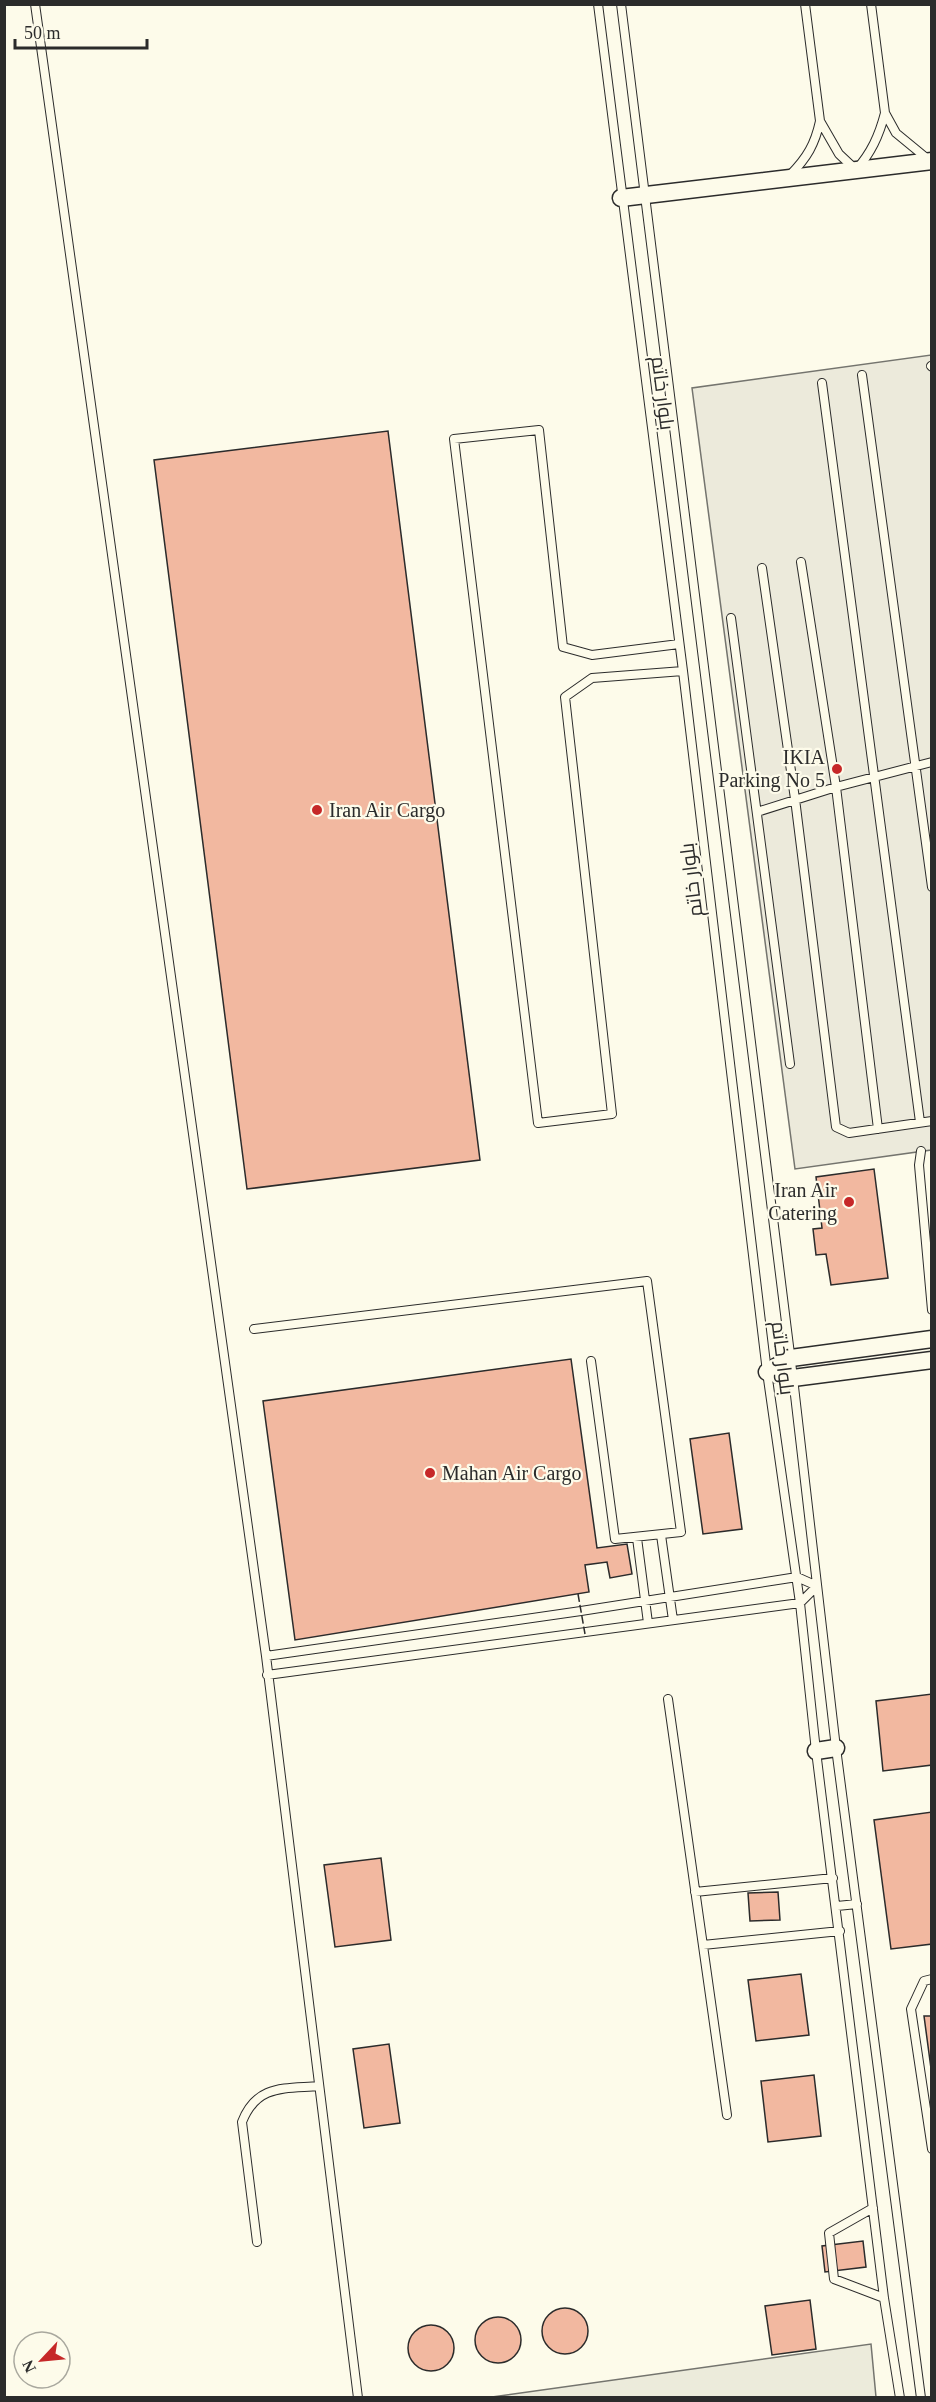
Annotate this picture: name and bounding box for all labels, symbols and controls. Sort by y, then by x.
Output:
scale bar [15,12,147,50]
text: 50 m [24,23,61,43]
street label: بلوار خاتم [645,355,678,432]
place label: IKIA Parking No 5 [718,746,826,792]
marker: IKIA Parking No 5 [830,762,844,776]
place label: Iran Air Cargo [329,799,445,822]
marker: Iran Air Cargo [310,803,324,817]
street label: بلوار خاتم [676,841,709,918]
place label: Iran Air Catering [768,1179,837,1225]
marker: Iran Air Catering [842,1195,856,1209]
street label: بلوار خاتم [765,1320,798,1397]
place label: Mahan Air Cargo [442,1462,582,1485]
marker: Mahan Air Cargo [423,1466,437,1480]
north arrow [12,2330,72,2390]
text: N [19,2357,39,2375]

